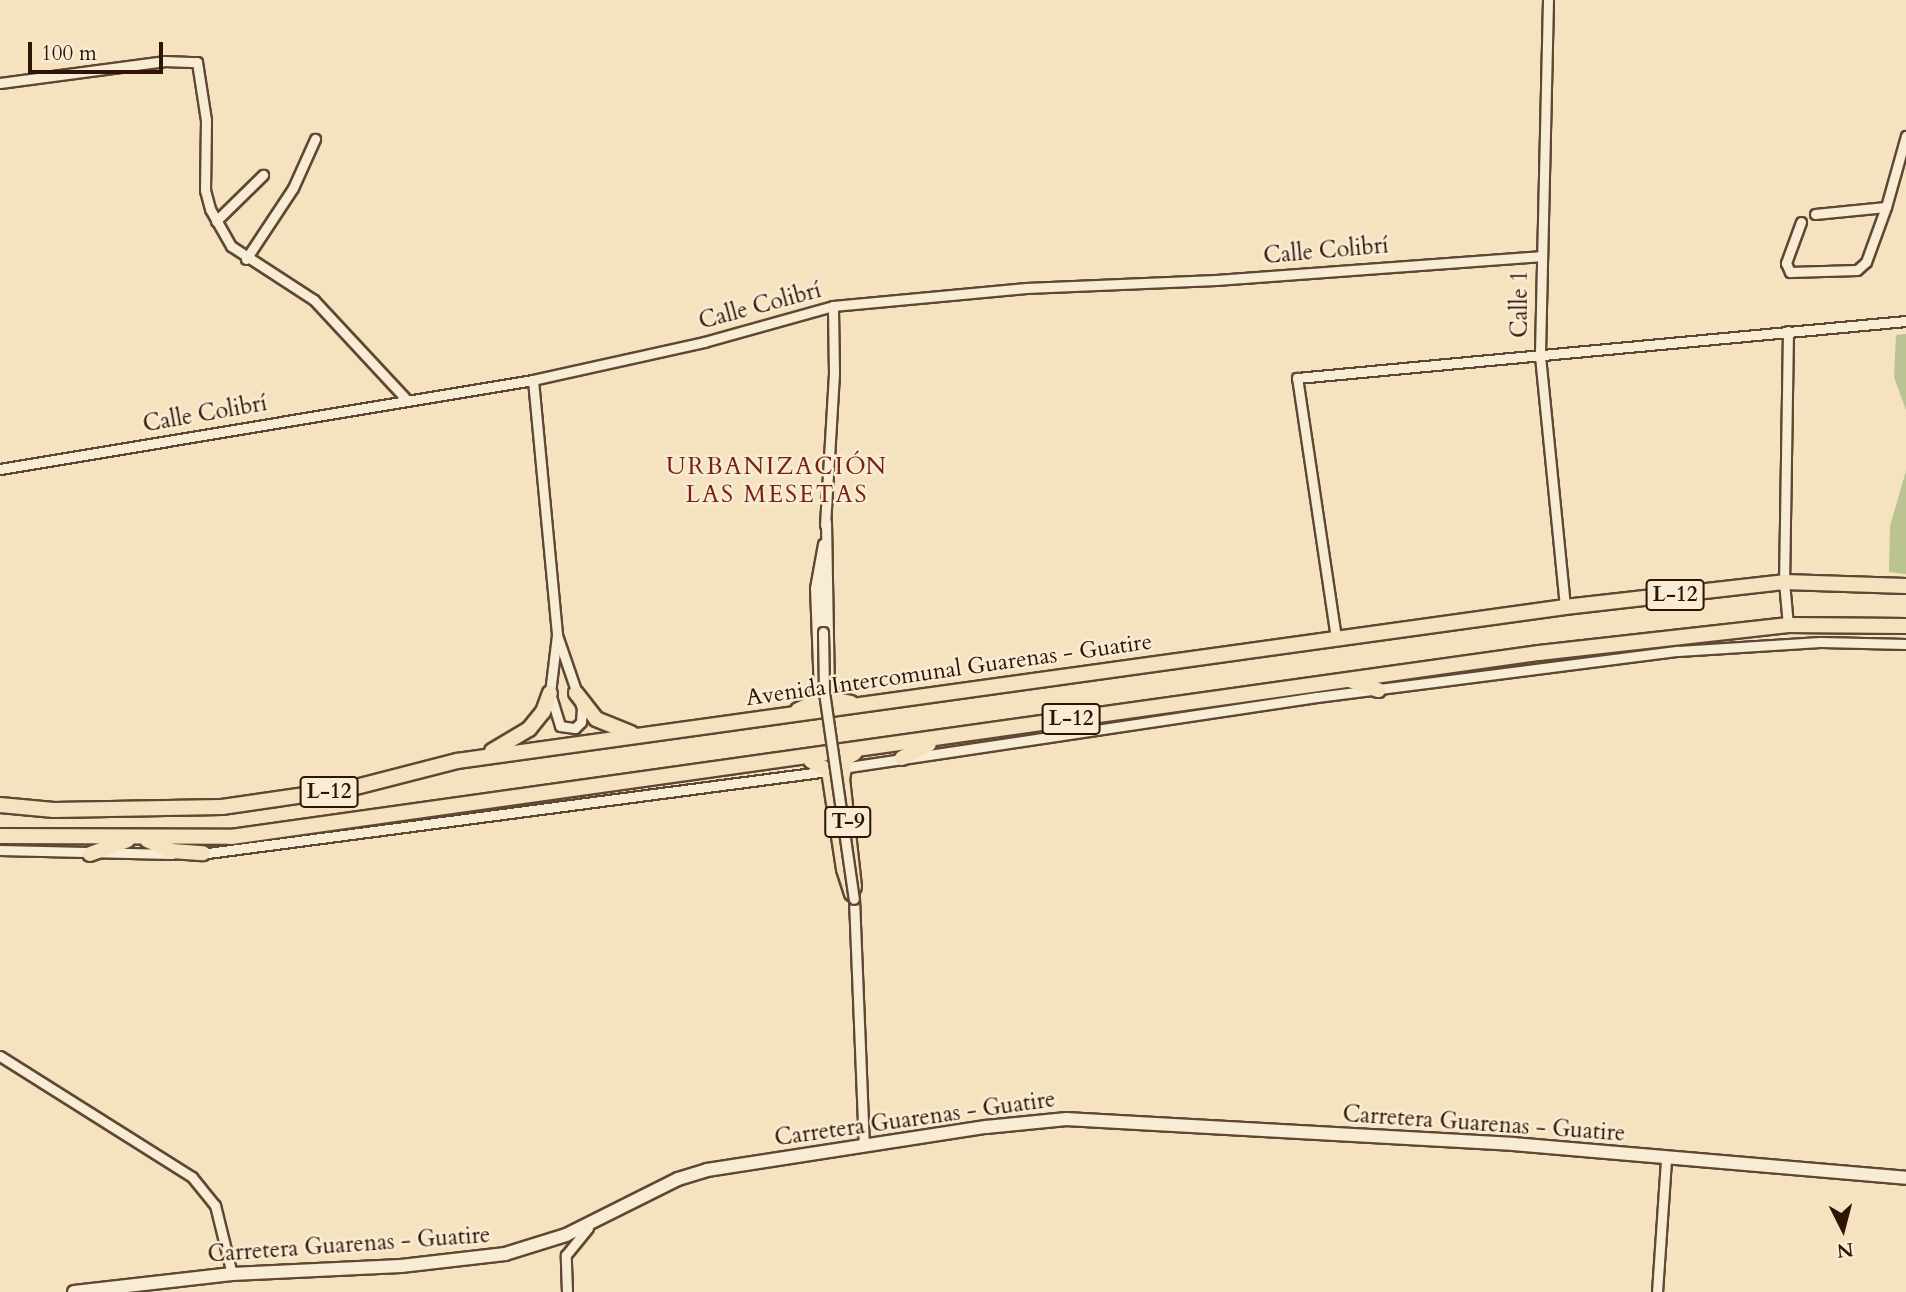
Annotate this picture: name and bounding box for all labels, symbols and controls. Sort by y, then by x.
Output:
scale bar [32,28,166,72]
text: 100 m [41,39,97,68]
street label: Calle Colibrí [1262,232,1390,270]
street label: Calle 1 [1506,270,1534,338]
street label: Calle Colibrí [696,276,824,336]
street label: Calle Colibrí [141,390,269,438]
district label: URBANIZACIÓN LAS MESETAS [667,453,887,509]
road number: L-12 [1645,578,1705,612]
street label: Avenida Intercomunal Guarenas - Guatire [744,628,1154,712]
road number: L-12 [1041,702,1101,736]
road number: L-12 [299,774,359,810]
road number: T-9 [824,804,872,840]
street label: Carretera Guarenas - Guatire [773,1086,1057,1152]
street label: Carretera Guarenas - Guatire [1342,1100,1626,1148]
north arrow [1808,1194,1878,1264]
street label: Carretera Guarenas - Guatire [207,1221,491,1269]
text: N [1836,1236,1855,1264]

